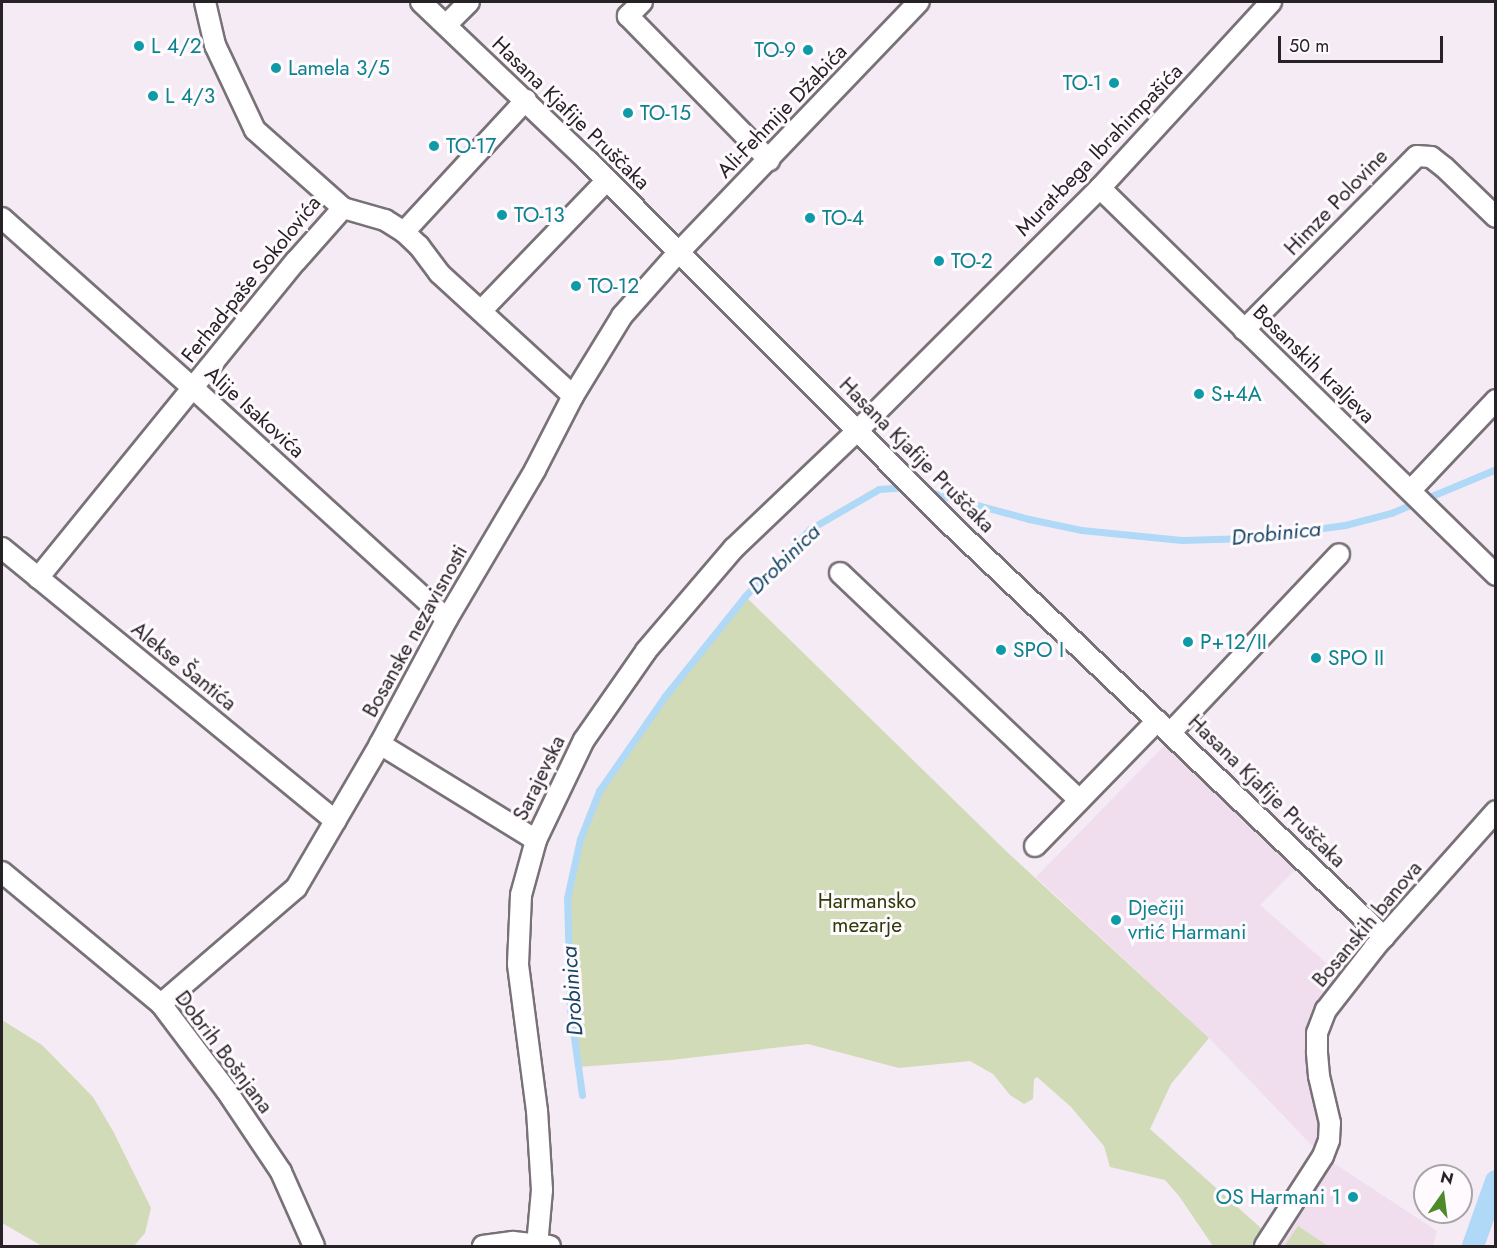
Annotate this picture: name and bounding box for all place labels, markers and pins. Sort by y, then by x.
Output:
place label: L 4/2 [151,33,202,59]
place label: TO-9 [754,37,796,63]
marker: L 4/2 [132,39,146,53]
marker: TO-9 [801,43,815,57]
place label: Lamela 3/5 [288,55,390,81]
marker: Lamela 3/5 [269,61,283,75]
place label: TO-1 [1063,70,1102,96]
marker: TO-1 [1107,76,1121,90]
place label: L 4/3 [165,83,215,109]
marker: L 4/3 [146,89,160,103]
place label: TO-15 [640,100,691,126]
marker: TO-15 [621,106,635,120]
place label: TO-17 [446,133,496,159]
marker: TO-17 [427,139,441,153]
place label: TO-13 [514,202,565,228]
place label: TO-4 [822,205,864,231]
marker: TO-13 [495,208,509,222]
marker: TO-4 [803,211,817,225]
place label: TO-2 [951,248,993,274]
marker: TO-2 [932,254,946,268]
place label: TO-12 [588,273,639,299]
marker: TO-12 [569,279,583,293]
place label: S+4A [1211,381,1262,407]
marker: S+4A [1192,387,1206,401]
place label: P+12/II [1200,629,1267,655]
marker: P+12/II [1181,635,1195,649]
place label: SPO I [1013,637,1064,663]
marker: SPO I [994,643,1008,657]
place label: SPO II [1328,645,1384,671]
marker: SPO II [1309,651,1323,665]
place label: Dječiji vrtić Harmani [1128,895,1247,945]
marker: Dječiji vrtić Harmani [1109,913,1123,927]
place label: OS Harmani 1 [1216,1184,1341,1210]
marker: OS Harmani 1 [1346,1190,1360,1204]

